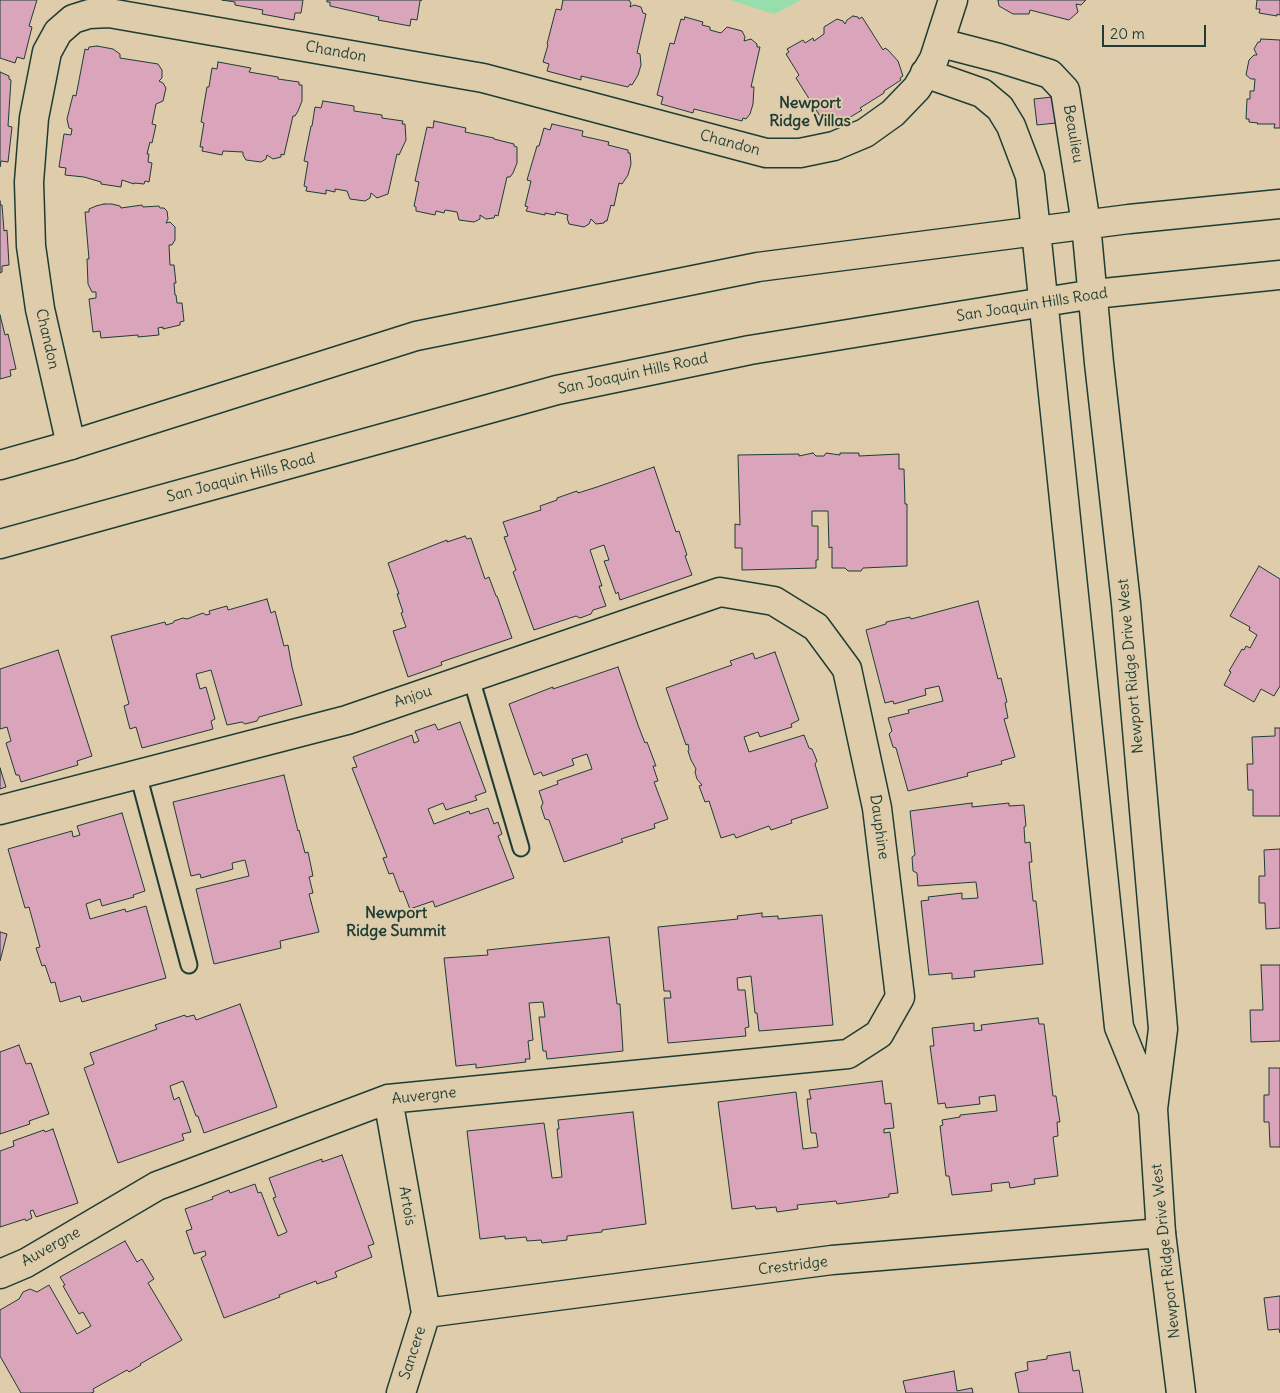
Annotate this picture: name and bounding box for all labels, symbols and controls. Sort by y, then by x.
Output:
scale bar [1105,15,1209,47]
text: 20 m [1110,24,1145,43]
street label: Chandon [304,38,368,66]
district label: Newport Ridge Villas [769,93,851,131]
street label: Beaulieu [1059,104,1087,164]
street label: Chandon [698,126,762,160]
street label: San Joaquin Hills Road [955,284,1109,326]
street label: Chandon [31,307,63,371]
street label: San Joaquin Hills Road [556,349,710,399]
street label: San Joaquin Hills Road [165,450,317,506]
street label: Newport Ridge Drive West [1114,578,1148,754]
street label: Anjou [392,682,434,712]
street label: Dauphine [866,793,892,861]
district label: Newport Ridge Summit [346,903,446,941]
street label: Auvergne [391,1084,457,1108]
street label: Newport Ridge Drive West [1148,1163,1184,1339]
street label: Artois [395,1185,419,1227]
street label: Auvergne [18,1223,84,1271]
street label: Crestridge [757,1253,829,1279]
street label: Sancere [396,1324,430,1382]

